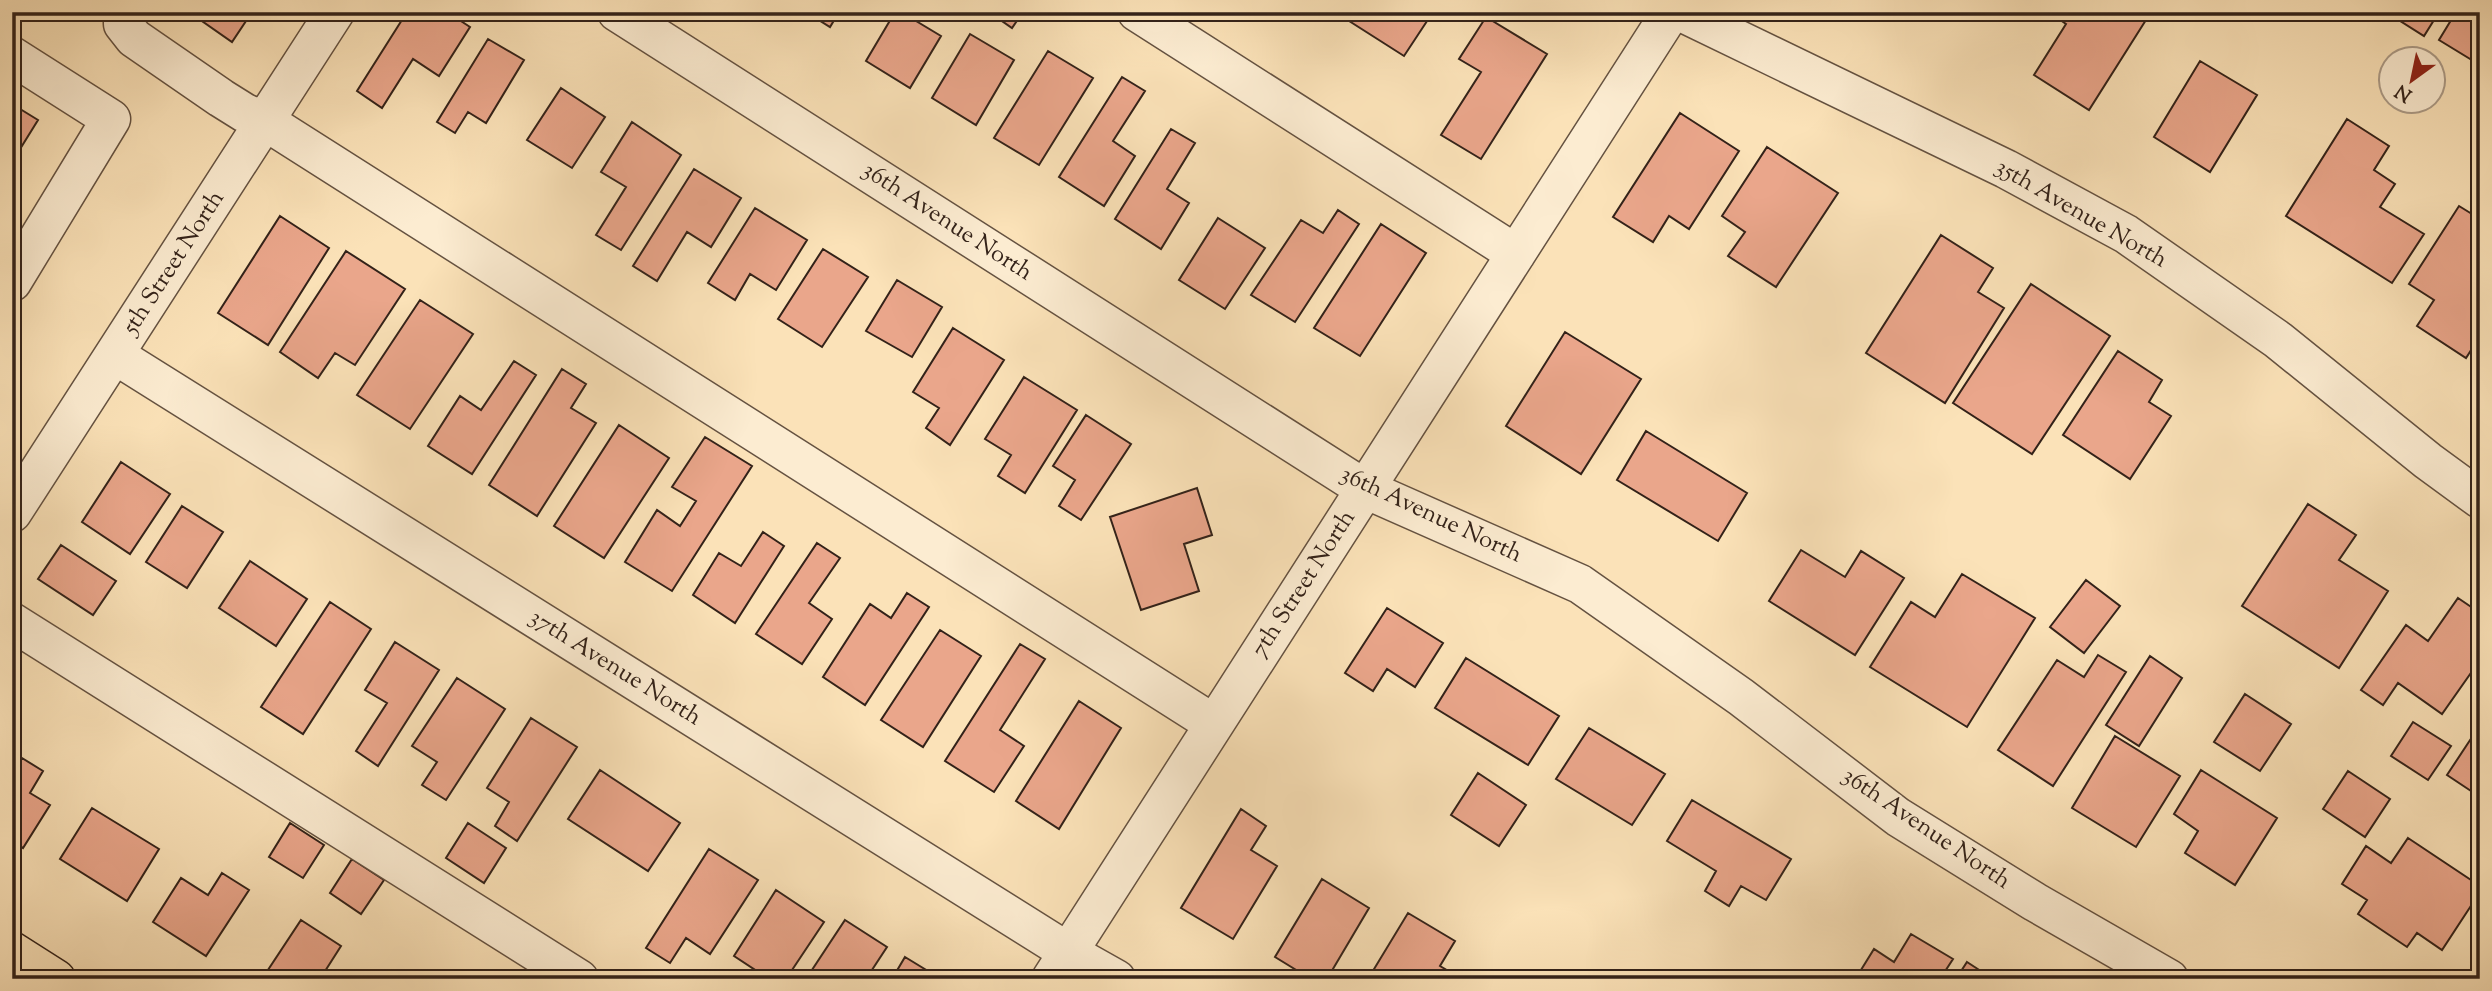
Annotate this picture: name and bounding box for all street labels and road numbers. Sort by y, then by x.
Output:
street label: 35th Avenue North [1989,151,2173,277]
street label: 36th Avenue North [855,154,1039,290]
street label: 5th Street North [113,184,233,344]
street label: 36th Avenue North [1334,458,1528,572]
street label: 7th Street North [1244,504,1364,664]
street label: 37th Avenue North [522,601,708,735]
street label: 36th Avenue North [1835,760,2017,898]

